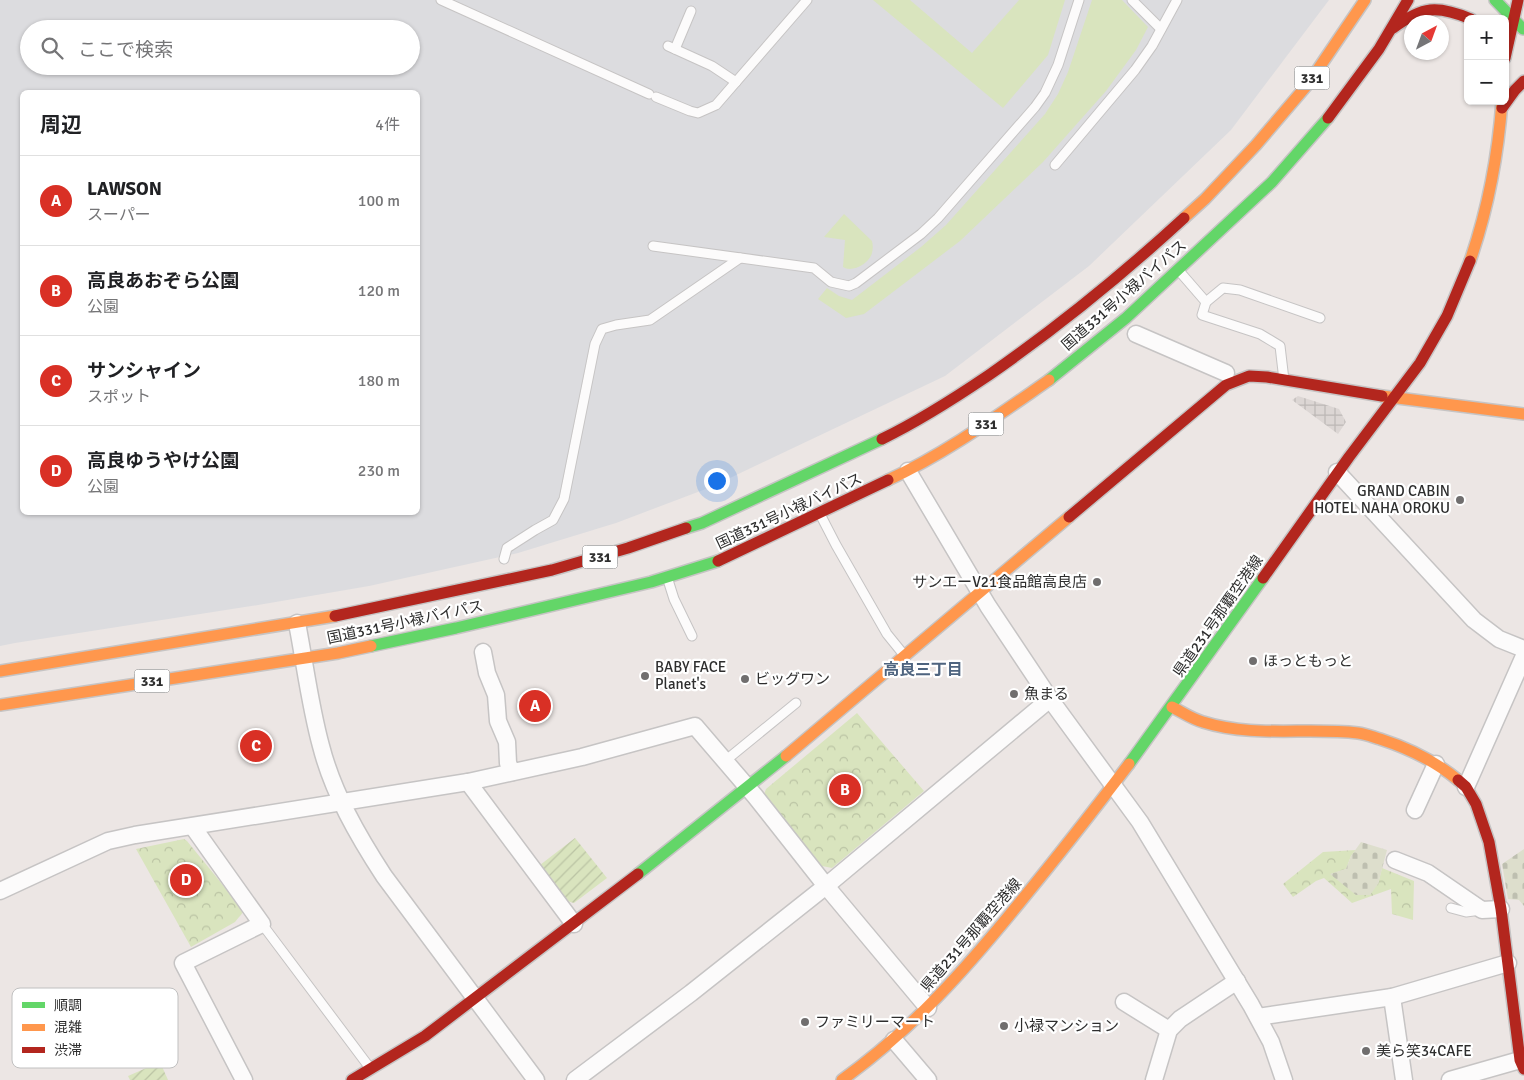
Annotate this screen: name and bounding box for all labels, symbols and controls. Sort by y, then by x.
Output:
north arrow [1404,15,1449,60]
map controls [1464,15,1509,105]
button: + [1464,15,1509,60]
search box [20,20,420,75]
icon: search [38,34,66,62]
text: ここで検索 [78,38,173,62]
button: − [1464,60,1509,105]
road number: 331 [1294,66,1330,90]
text: 周辺 [40,112,82,138]
text: 4件 [375,115,400,135]
text: LAWSON [87,177,162,201]
text: A [51,191,61,211]
text: 100 m [358,191,400,211]
text: スーパー [87,205,151,225]
street label: 国道331号小禄バイパス [1058,236,1190,354]
text: 高良あおぞら公園 [87,269,239,293]
text: B [51,281,61,301]
text: 120 m [358,281,400,301]
text: 公園 [87,297,119,317]
text: サンシャイン [87,359,201,383]
text: C [51,371,61,391]
text: 180 m [358,371,400,391]
text: スポット [87,387,151,407]
road number: 331 [968,412,1004,436]
text: 高良ゆうやけ公園 [87,449,239,473]
text: D [51,461,61,481]
text: 230 m [358,461,400,481]
your location [704,468,730,494]
street label: 国道331号小禄バイパス [713,469,865,553]
text: 公園 [87,477,119,497]
place label: GRAND CABIN HOTEL NAHA OROKU [1314,482,1450,517]
marker: GRAND CABIN HOTEL NAHA OROKU [1454,494,1466,506]
road number: 331 [582,546,618,568]
street label: 県道231号那覇空港線 [1169,552,1267,680]
place label: サンエーV21食品館高良店 [912,573,1087,591]
marker: サンエーV21食品館高良店 [1091,576,1103,588]
street label: 国道331号小禄バイパス [325,597,485,647]
place label: ほっともっと [1263,652,1353,670]
marker: ほっともっと [1247,655,1259,667]
place label: BABY FACE Planet's [655,658,726,693]
district label: 高良三丁目 [883,660,963,680]
road number: 331 [134,669,170,692]
marker: BABY FACE Planet's [639,670,651,682]
place label: ビッグワン [755,670,830,688]
marker: ビッグワン [739,673,751,685]
place label: 魚まる [1024,685,1069,703]
pin: A [519,687,551,725]
marker: 魚まる [1008,688,1020,700]
pin: C [240,727,272,765]
pin: B [829,771,861,809]
pin: D [170,861,202,899]
street label: 県道231号那覇空港線 [917,875,1025,995]
legend [12,988,178,1068]
text: 順調 [54,997,82,1014]
place label: ファミリーマート [815,1013,935,1031]
marker: ファミリーマート [799,1016,811,1028]
place label: 小禄マンション [1014,1017,1119,1035]
text: 混雑 [54,1019,82,1036]
marker: 小禄マンション [998,1020,1010,1032]
text: 渋滞 [54,1042,82,1059]
place label: 美ら笑34CAFE [1376,1042,1472,1060]
marker: 美ら笑34CAFE [1360,1045,1372,1057]

